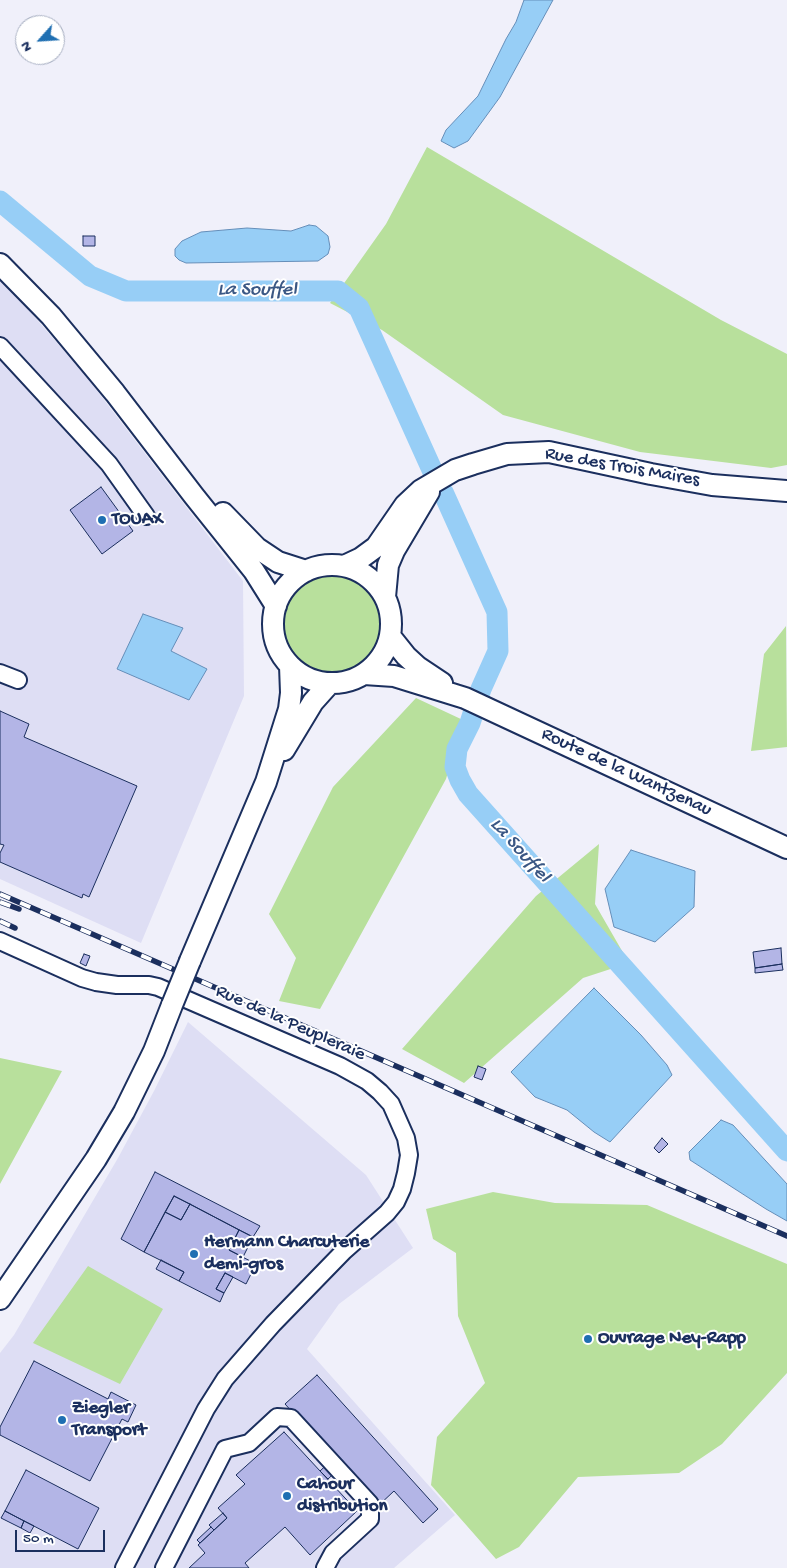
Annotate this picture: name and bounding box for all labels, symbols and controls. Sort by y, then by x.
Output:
north arrow [15,15,65,65]
text: N [17,39,37,54]
water label: La Souffel [217,279,297,303]
street label: Rue des Trois Maires [543,443,701,493]
place label: TOUAX [112,509,163,531]
marker: TOUAX [96,514,108,526]
street label: Route de la Wantzenau [537,723,715,823]
water label: La Souffel [484,814,554,888]
street label: Rue de la Peupleraie [212,981,368,1067]
place label: Hermann Charcuterie demi-gros [204,1232,369,1276]
marker: Hermann Charcuterie demi-gros [188,1248,200,1260]
place label: Ouvrage Ney-Rapp [598,1328,746,1350]
marker: Ouvrage Ney-Rapp [582,1333,594,1345]
place label: Ziegler Transport [72,1398,146,1442]
marker: Ziegler Transport [56,1414,68,1426]
place label: Cahour distribution [297,1474,388,1518]
marker: Cahour distribution [281,1490,293,1502]
scale bar [18,1520,108,1552]
text: 50 m [23,1530,54,1548]

